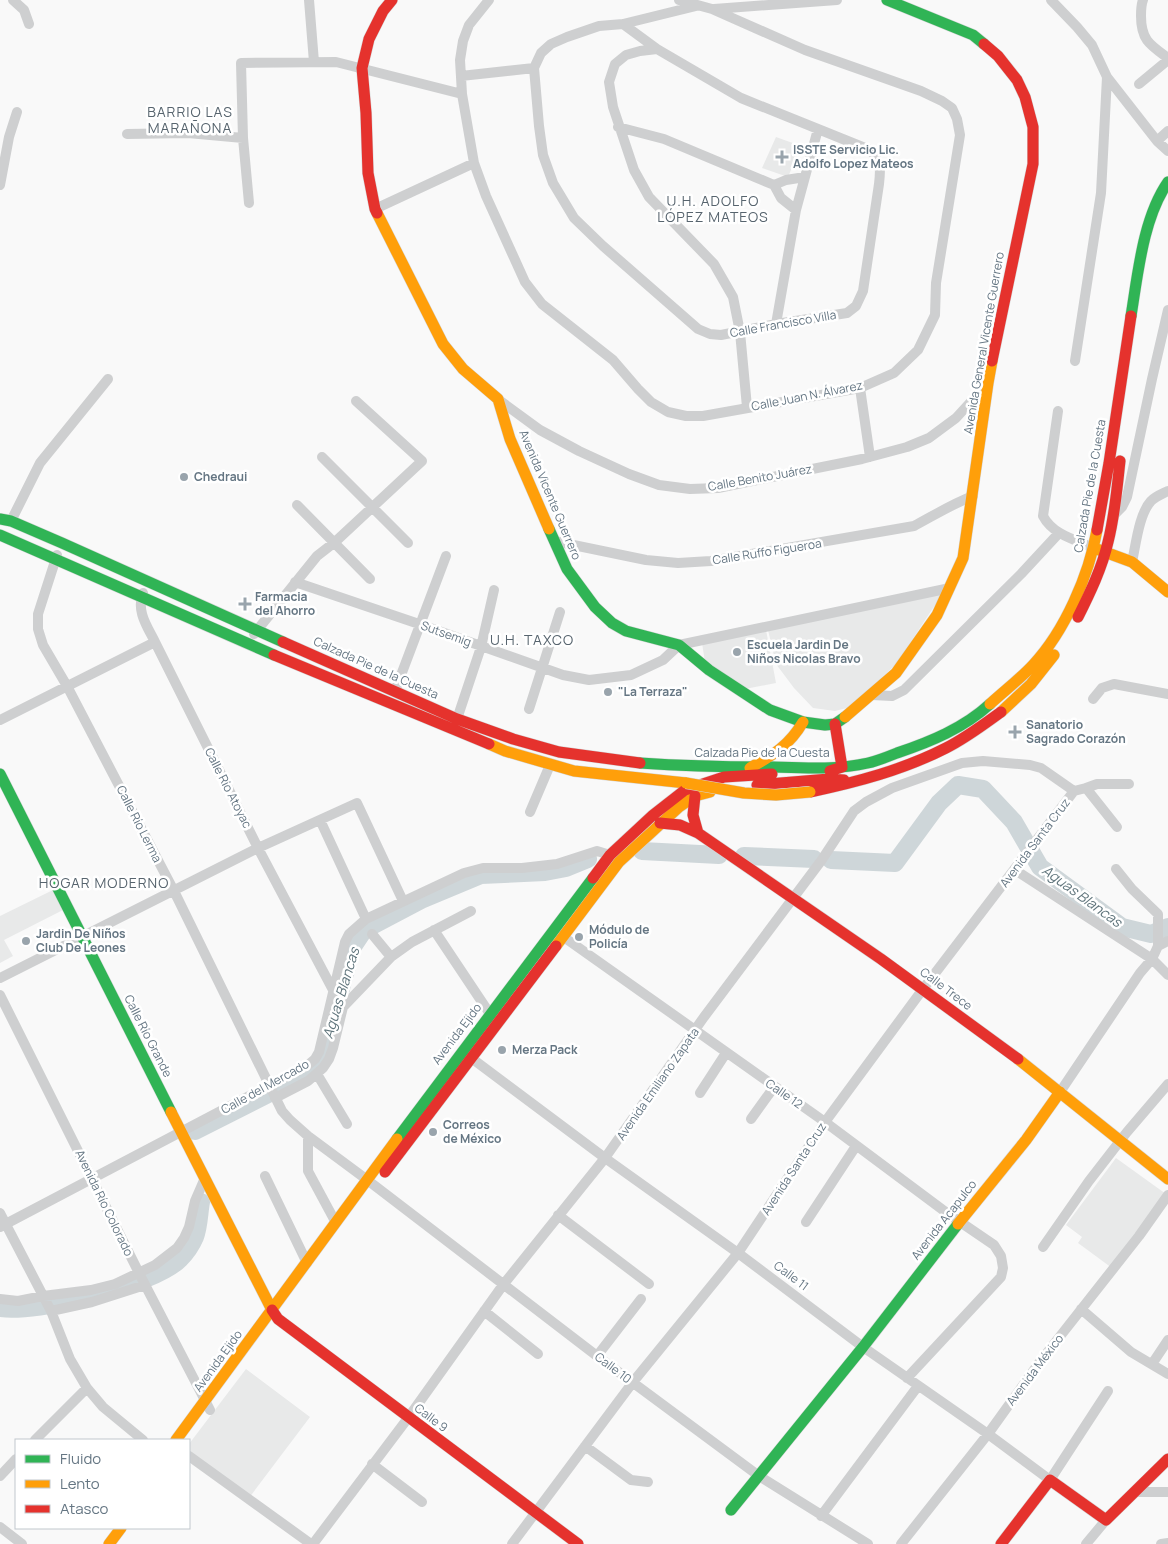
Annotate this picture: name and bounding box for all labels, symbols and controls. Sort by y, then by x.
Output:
district label: BARRIO LAS MARAÑONA [147,102,233,137]
place label: ISSTE Servicio Lic. Adolfo Lopez Mateos [793,141,914,172]
marker: ISSTE Servicio Lic. Adolfo Lopez Mateos [775,150,789,164]
district label: U.H. ADOLFO LÓPEZ MATEOS [657,191,769,226]
street label: Avenida General Vicente Guerrero [959,250,1008,435]
street label: Calle Francisco Villa [728,306,837,341]
street label: Calle Juan N. Álvarez [750,376,864,415]
street label: Calzada Pie de la Cuesta [1069,418,1110,554]
street label: Avenida Vicente Guerrero [515,427,586,562]
street label: Calle Benito Juárez [707,460,813,495]
place label: Chedraui [194,468,247,485]
marker: Chedraui [178,471,190,483]
street label: Calle Ruffo Figueroa [711,534,823,569]
place label: Farmacia del Ahorro [255,588,315,619]
marker: Farmacia del Ahorro [239,598,251,610]
street label: Sutsemig [419,617,474,651]
district label: U.H. TAXCO [490,630,574,649]
street label: Calzada Pie de la Cuesta [311,632,441,703]
place label: Escuela Jardin De Niños Nicolas Bravo [747,636,861,667]
marker: Escuela Jardin De Niños Nicolas Bravo [731,646,743,658]
place label: "La Terraza" [618,683,688,700]
marker: "La Terraza" [602,686,614,698]
place label: Sanatorio Sagrado Corazón [1026,716,1126,747]
marker: Sanatorio Sagrado Corazón [1008,725,1022,739]
street label: Calzada Pie de la Cuesta [694,744,830,761]
street label: Calle Río Atoyac [201,745,256,831]
street label: Calle Río Lerma [113,782,166,865]
street label: Avenida Santa Cruz [995,795,1074,891]
water label: Aguas Blancas [1039,860,1127,932]
district label: HOGAR MODERNO [39,873,169,892]
place label: Módulo de Policía [589,921,649,952]
place label: Jardin De Niños Club De Leones [36,925,126,956]
marker: Módulo de Policía [573,931,585,943]
marker: Jardin De Niños Club De Leones [20,935,32,947]
water label: Aguas Blancas [318,943,364,1041]
street label: Calle Trece [917,963,976,1014]
street label: Calle Río Grande [120,992,177,1080]
street label: Avenida Ejido [428,1000,485,1068]
street label: Avenida Emiliano Zapata [612,1024,703,1143]
place label: Merza Pack [512,1041,578,1058]
marker: Merza Pack [496,1044,508,1056]
street label: Calle del Mercado [218,1055,312,1118]
street label: Calle 12 [762,1075,806,1113]
place label: Correos de México [443,1116,501,1147]
street label: Avenida Santa Cruz [757,1119,830,1218]
marker: Correos de México [427,1126,439,1138]
street label: Avenida Río Colorado [71,1147,138,1259]
street label: Avenida Acapulco [907,1176,980,1263]
street label: Calle 11 [770,1257,812,1294]
street label: Avenida Ejido [189,1326,246,1395]
street label: Avenida México [1002,1330,1067,1409]
street label: Calle 10 [591,1348,635,1387]
street label: Calle 9 [411,1399,451,1436]
legend [15,1439,190,1529]
text: Fluido [60,1448,101,1469]
text: Lento [60,1473,100,1494]
text: Atasco [60,1498,108,1519]

